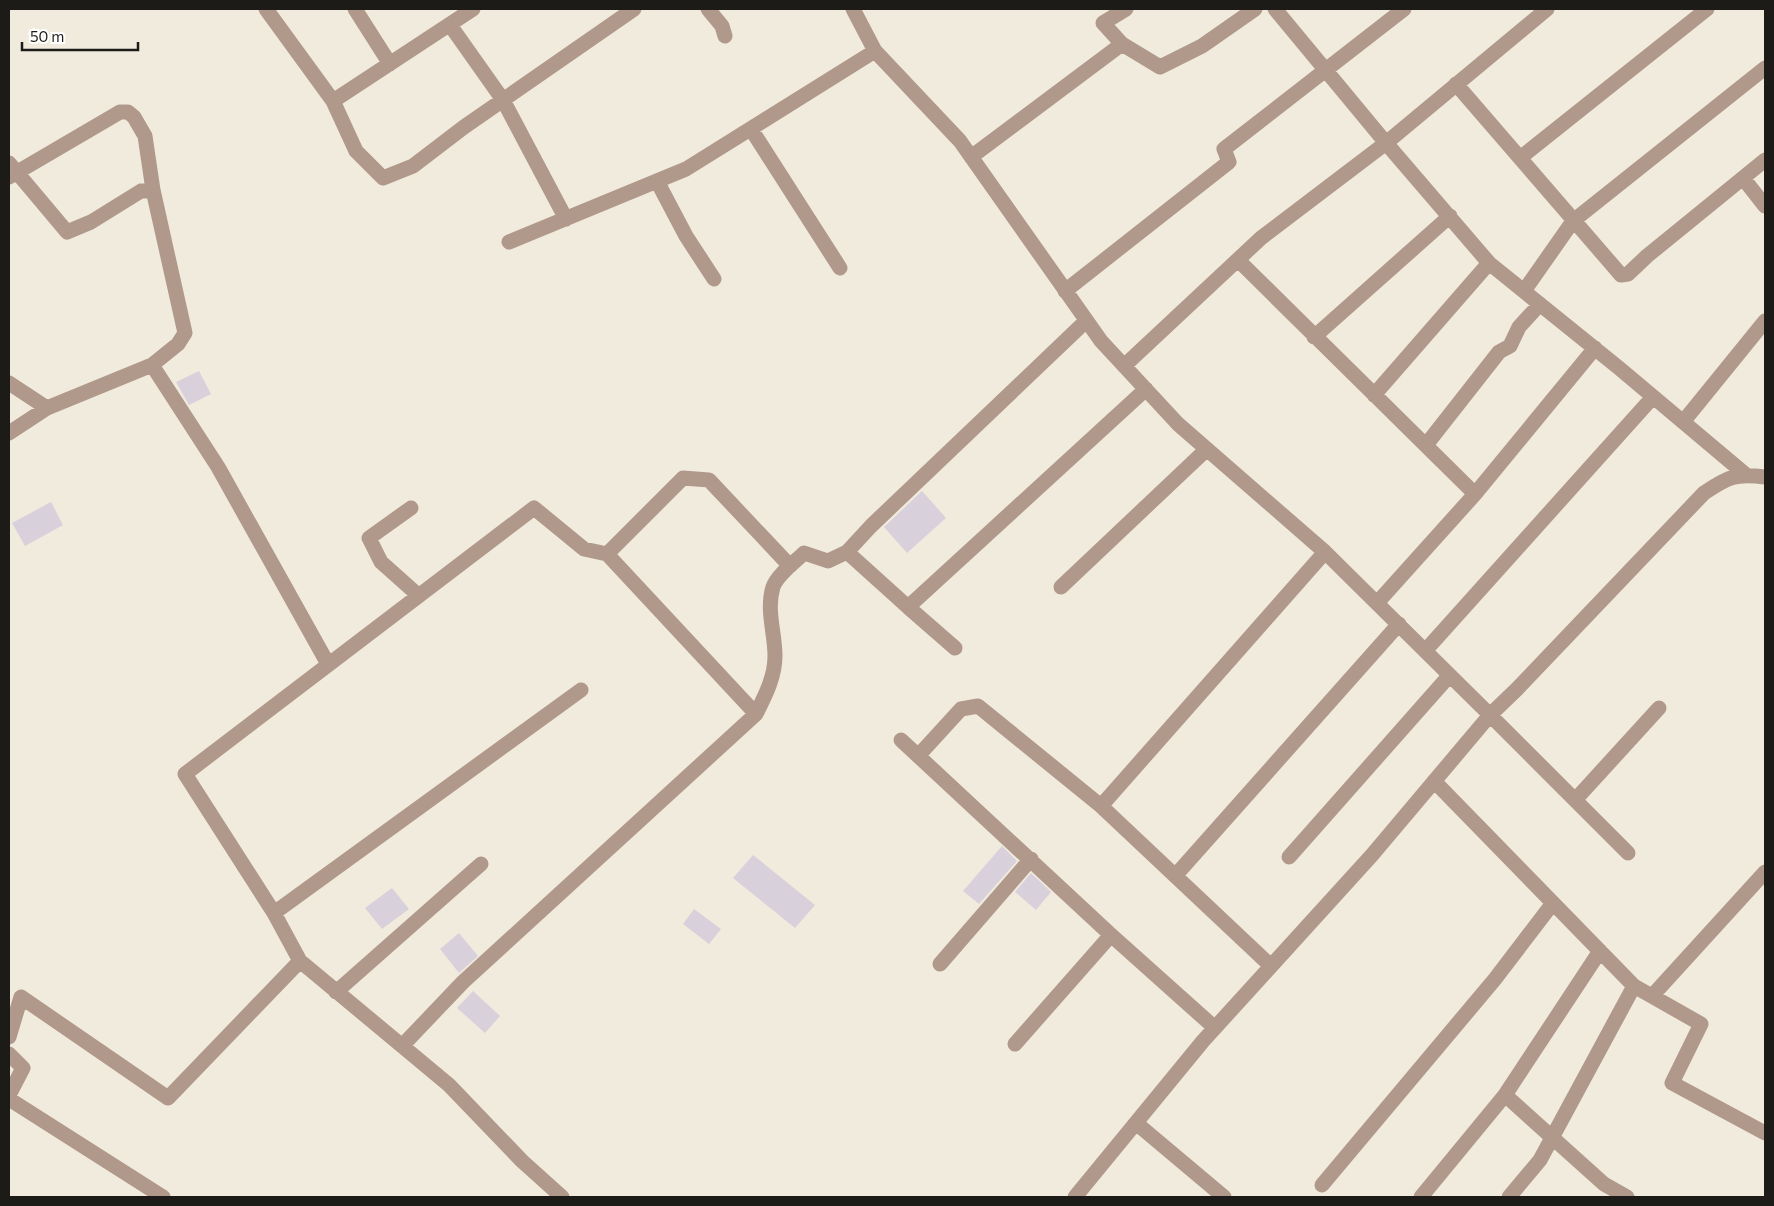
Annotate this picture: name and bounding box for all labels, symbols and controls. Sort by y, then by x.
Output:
scale bar [22,20,139,52]
text: 50 m [30,27,64,45]

